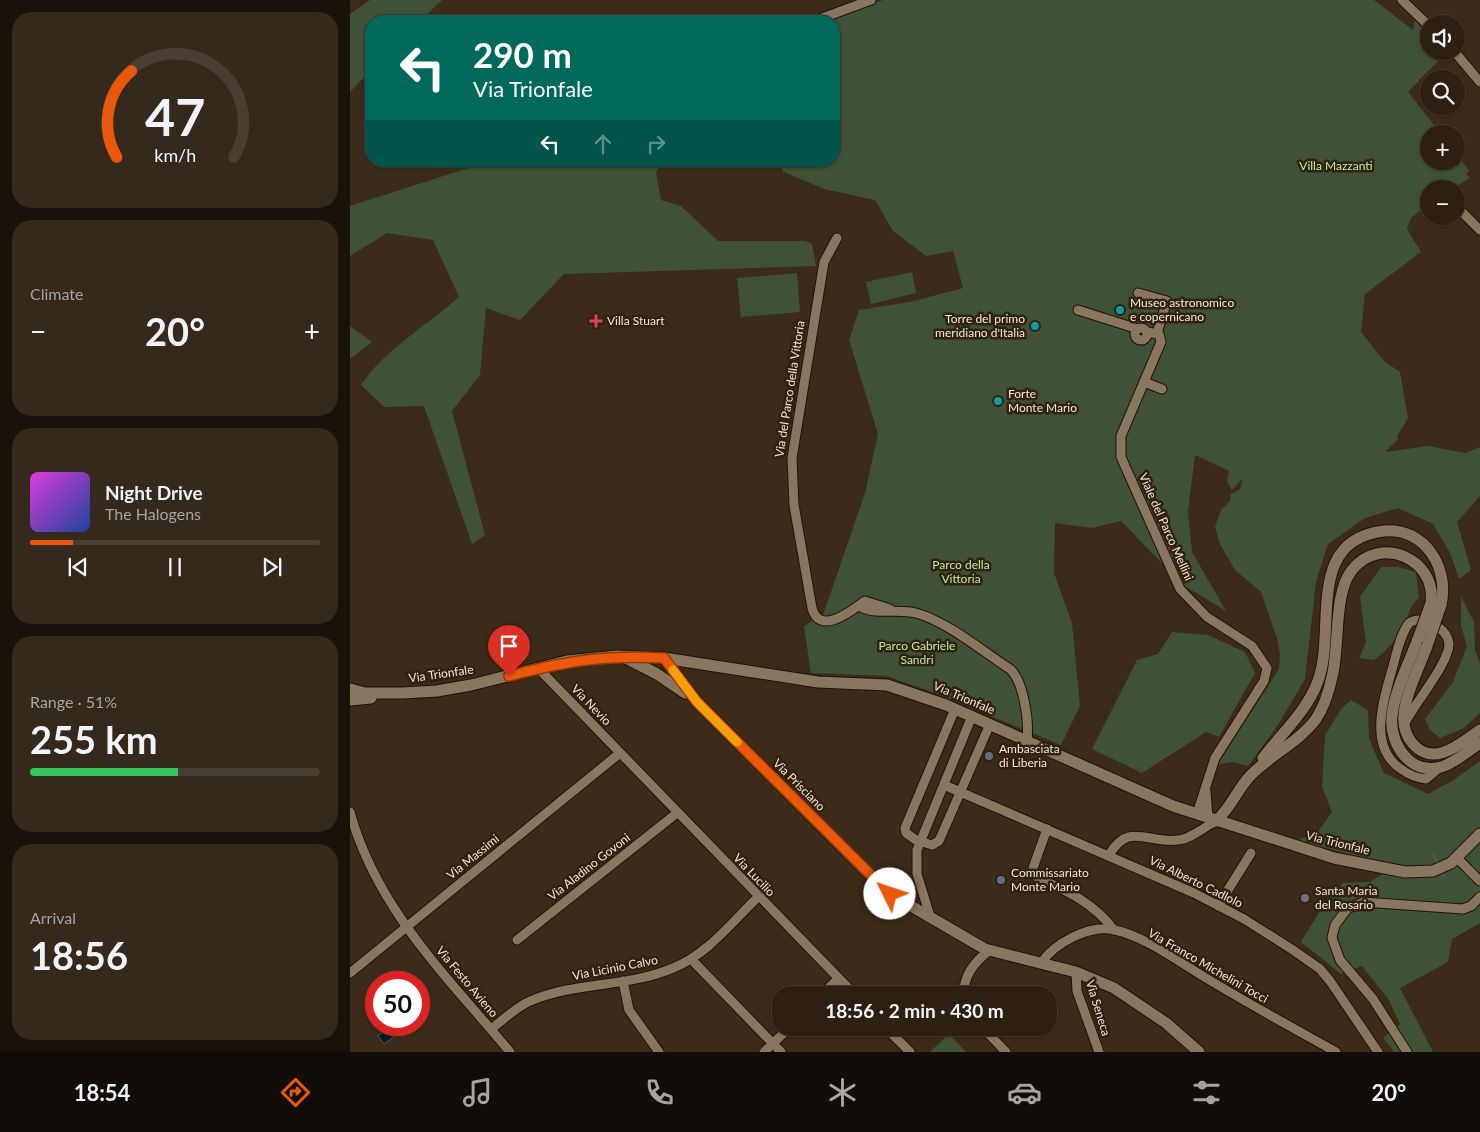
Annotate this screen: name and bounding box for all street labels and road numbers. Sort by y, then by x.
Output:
street label: Via del Parco della Vittoria [771,320,808,458]
street label: Viale del Parco Mellini [1136,471,1197,583]
street label: Via Trionfale [408,662,474,685]
street label: Via Trionfale [931,678,997,717]
street label: Via Nevio [568,681,615,728]
street label: Via Prisciano [770,755,829,814]
street label: Via Trionfale [1305,827,1372,858]
street label: Via Aladino Govoni [544,830,633,903]
street label: Via Massimi [443,831,502,882]
street label: Via Lucilio [730,850,779,899]
street label: Via Alberto Cadlolo [1147,852,1246,911]
street label: Via Franco Michelini Tocci [1146,925,1271,1006]
street label: Via Festo Avieno [433,943,502,1020]
street label: Via Licinio Calvo [571,952,659,983]
street label: Via Seneca [1083,978,1114,1038]

